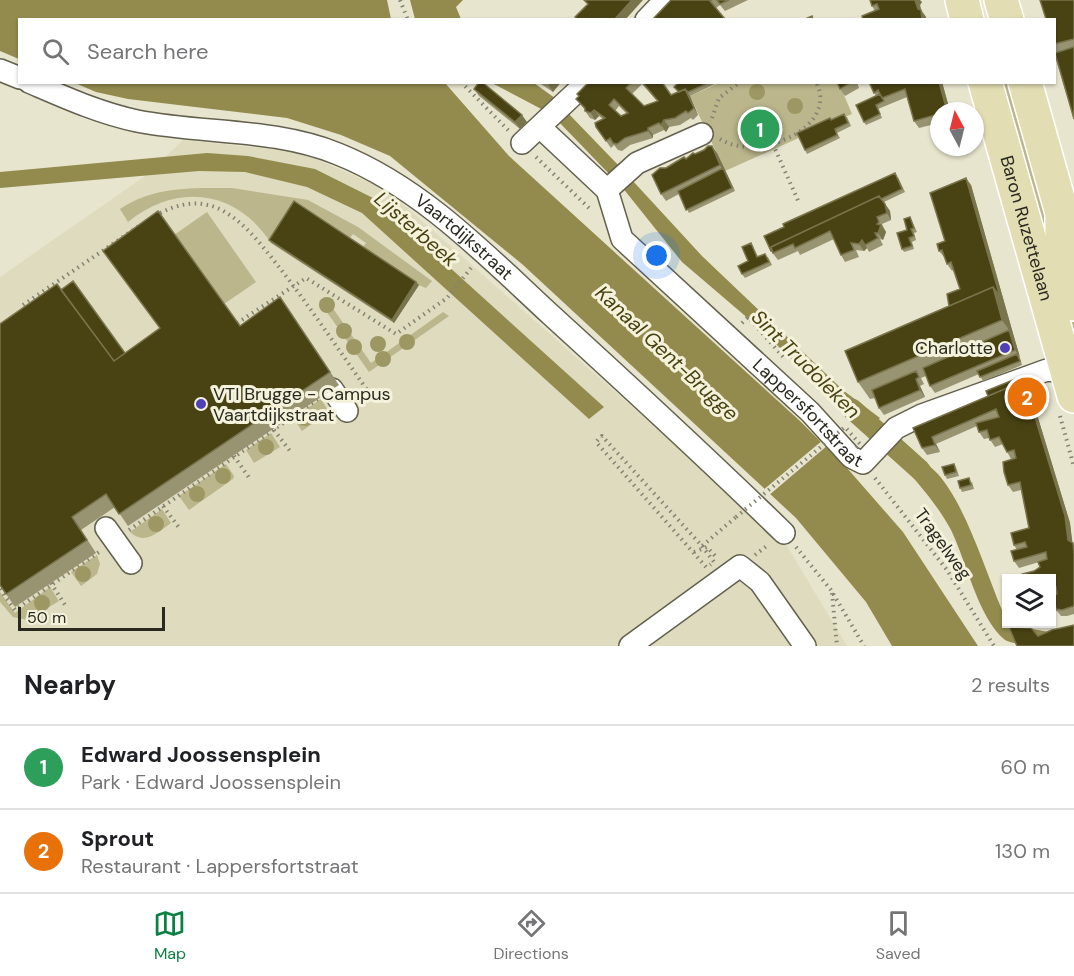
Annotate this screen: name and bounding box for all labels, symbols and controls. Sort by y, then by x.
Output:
search box [18,18,1056,84]
icon: search [39,35,72,68]
text: Search here [87,37,208,66]
north arrow [930,102,984,156]
pin: 1 [740,106,780,152]
street label: Baron Ruzettelaan [994,153,1058,304]
water label: Lijsterbeek [369,186,464,273]
street label: Vaartdijkstraat [410,188,518,285]
your location [642,241,671,270]
water label: Kanaal Gent-Brugge [590,280,744,426]
water label: Sint Trudoleken [746,304,866,424]
place label: Charlotte [915,336,993,360]
marker: Charlotte [998,341,1012,355]
street label: Lappersfortstraat [747,353,867,473]
pin: 2 [1008,374,1046,420]
place label: VTI Brugge - Campus Vaartdijkstraat [213,382,391,427]
marker: VTI Brugge - Campus Vaartdijkstraat [194,397,208,411]
street label: Tragelweg [909,503,977,585]
map controls [1002,574,1056,628]
button: layers [1002,574,1056,628]
scale bar [18,604,165,632]
text: 50 m [27,607,66,628]
text: Nearby [24,668,116,702]
text: 2 results [971,672,1050,698]
text: Edward Joossensplein [81,740,321,769]
text: 1 [40,754,47,780]
text: 60 m [1001,754,1050,780]
text: Park · Edward Joossensplein [81,769,341,795]
text: Sprout [81,824,154,853]
text: 2 [38,838,49,864]
text: 130 m [995,838,1050,864]
text: Restaurant · Lappersfortstraat [81,853,359,879]
tab: Map [153,907,186,964]
tab: Directions [493,907,569,964]
tab: Saved [876,907,921,964]

